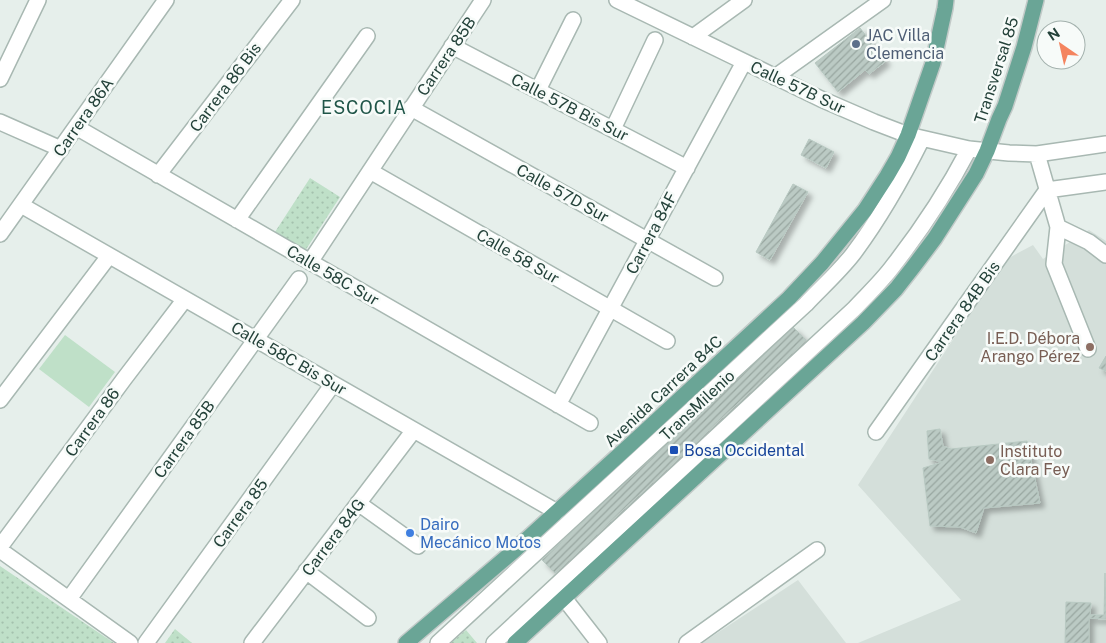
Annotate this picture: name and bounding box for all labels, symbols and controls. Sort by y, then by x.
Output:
street label: Carrera 85B [413,13,480,99]
street label: Transversal 85 [970,15,1023,126]
north arrow [1036,20,1086,70]
text: N [1045,25,1063,44]
place label: JAC Villa Clemencia [866,26,944,63]
marker: JAC Villa Clemencia [850,38,862,50]
street label: Carrera 86 Bis [186,39,265,136]
street label: Calle 57B Sur [747,57,848,118]
street label: Calle 57B Bis Sur [508,70,632,145]
street label: Carrera 86A [49,74,117,160]
district label: ESCOCIA [321,97,407,118]
street label: Calle 57D Sur [513,160,612,227]
street label: Carrera 84F [622,189,681,277]
street label: Calle 58 Sur [473,225,563,288]
street label: Calle 58C Sur [283,241,382,310]
street label: Carrera 84B Bis [921,258,1004,365]
street label: Calle 58C Bis Sur [228,318,350,399]
place label: I.E.D. Débora Arango Pérez [980,329,1080,366]
street label: Avenida Carrera 84C [600,332,726,451]
marker: I.E.D. Débora Arango Pérez [1084,341,1096,353]
street label: TransMilenio [656,366,739,445]
street label: Carrera 86 [61,384,124,460]
street label: Carrera 85B [150,397,219,482]
place label: Bosa Occidental [684,441,805,460]
place label: Instituto Clara Fey [1000,442,1071,479]
marker: Bosa Occidental [668,444,680,456]
marker: Instituto Clara Fey [984,454,996,466]
street label: Carrera 85 [209,475,272,551]
street label: Carrera 84G [298,495,369,580]
place label: Dairo Mecánico Motos [420,515,541,552]
marker: Dairo Mecánico Motos [404,527,416,539]

